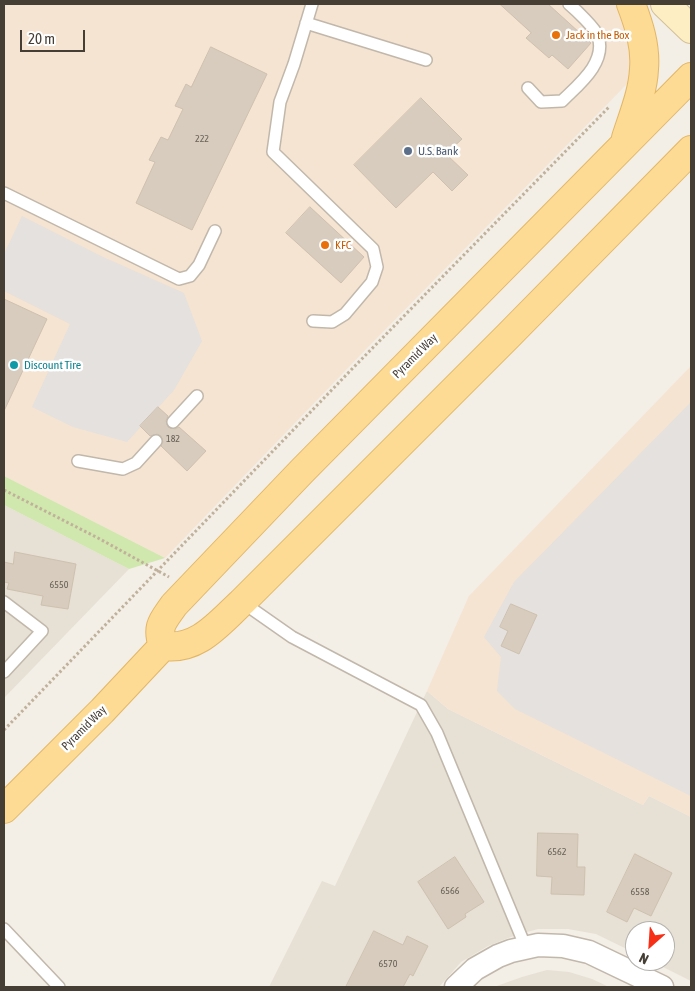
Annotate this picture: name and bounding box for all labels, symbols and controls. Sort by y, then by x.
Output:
scale bar [22,20,88,52]
place label: Jack in the Box [566,28,629,42]
marker: Jack in the Box [550,29,562,41]
text: 20 m [28,30,55,47]
house number: 222 [195,133,209,145]
place label: U.S. Bank [418,144,458,158]
marker: U.S. Bank [402,145,414,157]
place label: KFC [335,238,351,252]
marker: KFC [319,239,331,251]
street label: Pyramid Way [390,331,440,381]
place label: Discount Tire [24,358,81,372]
marker: Discount Tire [8,359,20,371]
house number: 182 [166,433,180,445]
house number: 6550 [50,579,68,591]
street label: Pyramid Way [59,703,109,753]
house number: 6562 [548,846,566,858]
house number: 6566 [441,885,459,897]
house number: 6558 [631,886,649,898]
north arrow [625,921,675,971]
text: N [637,950,651,968]
house number: 6570 [379,958,397,970]

